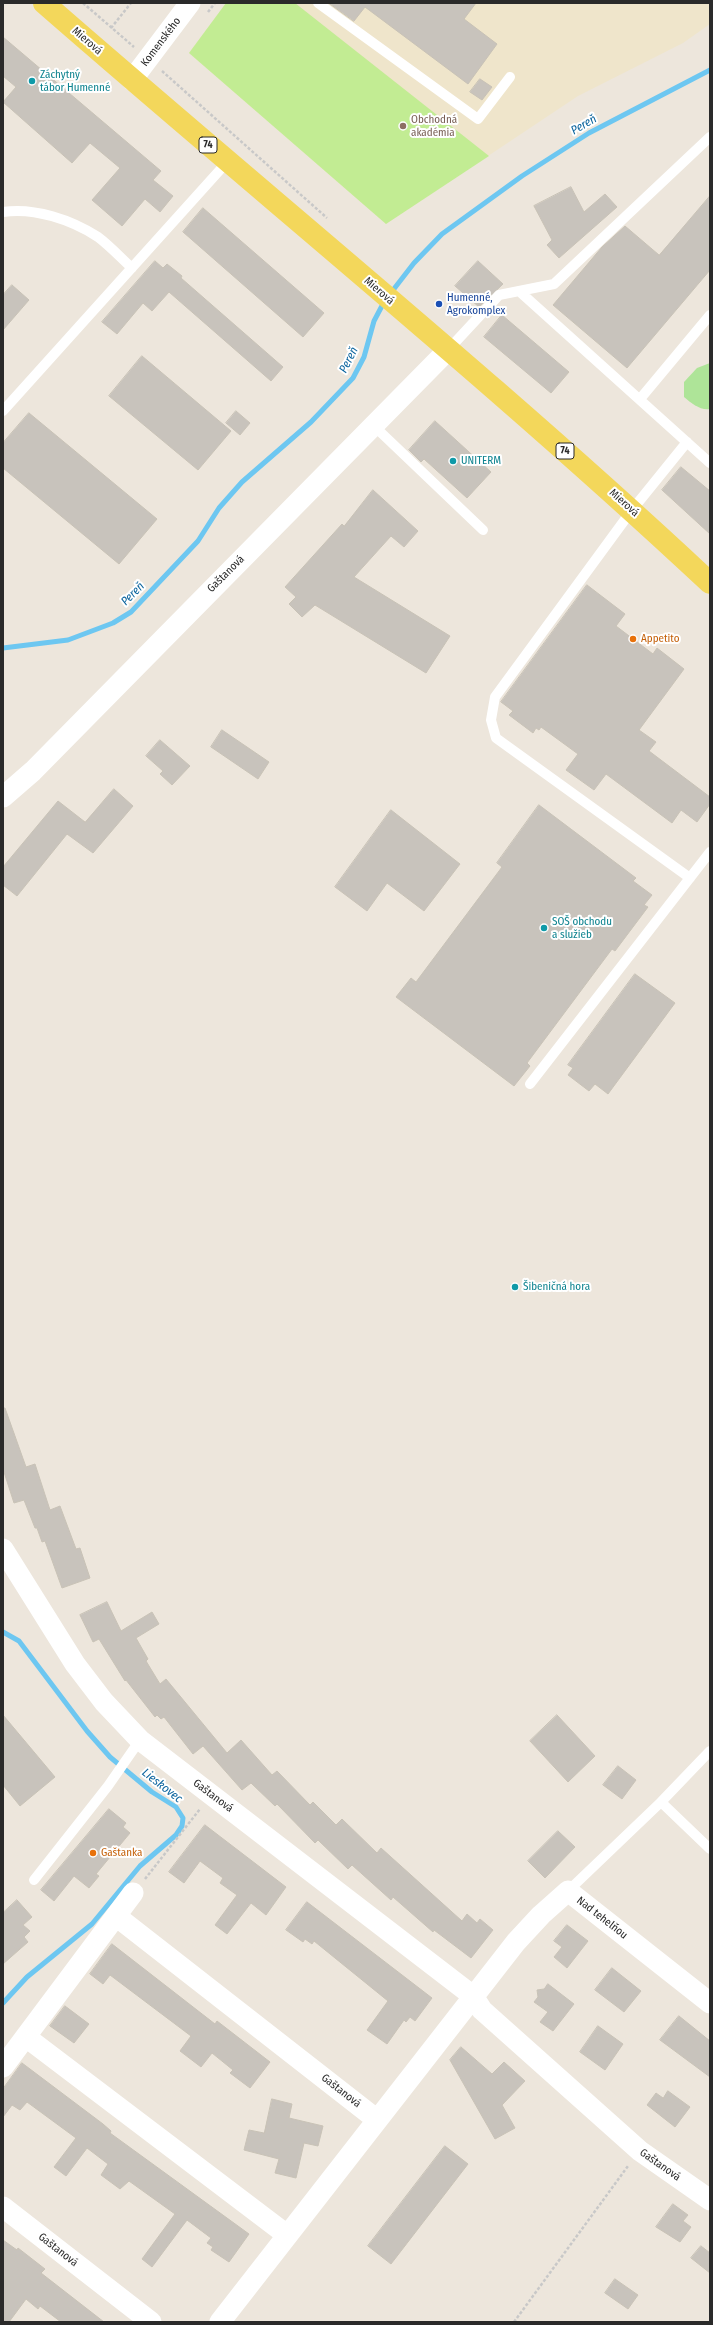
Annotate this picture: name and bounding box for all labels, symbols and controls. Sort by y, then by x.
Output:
street label: Komenského [138,15,184,69]
street label: Mierová [69,24,105,58]
place label: Záchytný tábor Humenné [40,68,110,94]
marker: Záchytný tábor Humenné [27,76,37,86]
water label: Pereň [569,112,599,138]
place label: Obchodná akadémia [411,113,457,139]
marker: Obchodná akadémia [398,121,408,131]
road number: 74 [199,137,217,153]
street label: Mierová [361,274,397,308]
place label: Humenné, Agrokomplex [447,291,505,317]
marker: Humenné, Agrokomplex [434,299,444,309]
water label: Pereň [336,345,362,375]
road number: 74 [556,443,574,459]
place label: UNITERM [461,454,501,468]
marker: UNITERM [448,456,458,466]
street label: Mierová [606,486,642,520]
street label: Gaštanová [205,553,247,595]
water label: Pereň [118,579,148,609]
place label: Appetito [641,632,680,646]
marker: Appetito [628,634,638,644]
place label: SOŠ obchodu a služieb [552,915,612,941]
marker: SOŠ obchodu a služieb [539,923,549,933]
place label: Šibeničná hora [523,1280,590,1294]
marker: Šibeničná hora [510,1282,520,1292]
water label: Lieskovec [139,1766,185,1806]
street label: Gaštanová [190,1777,236,1815]
place label: Gaštanka [101,1846,142,1860]
marker: Gaštanka [88,1848,98,1858]
street label: Nad tehelňou [574,1894,630,1942]
street label: Gaštanová [318,2071,364,2111]
street label: Gaštanová [637,2146,683,2184]
street label: Gaštanová [35,2230,81,2270]

